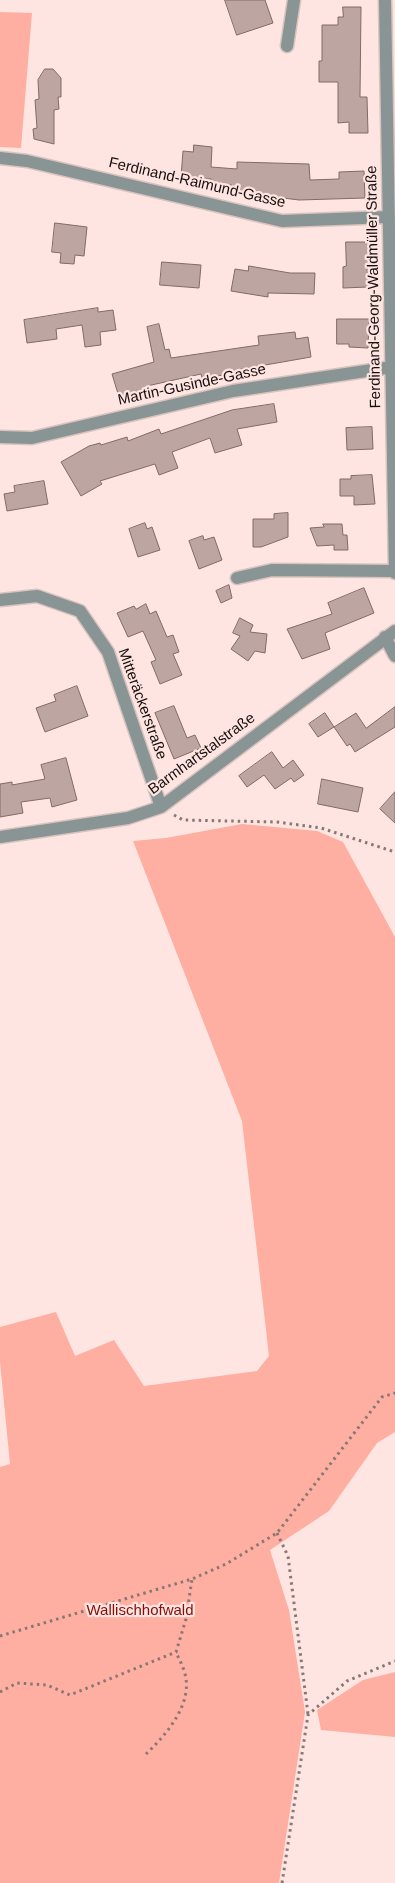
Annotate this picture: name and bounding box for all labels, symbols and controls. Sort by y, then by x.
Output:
street label: Ferdinand-Raimund-Gasse [107,154,287,212]
street label: Ferdinand-Georg-Waldmüller Straße [363,165,385,409]
street label: Martin-Gusinde-Gasse [116,361,268,409]
street label: Mitteräckerstraße [114,646,170,762]
street label: Barmhartstalstraße [145,709,259,799]
park label: Wallischhofwald [87,1602,193,1620]

